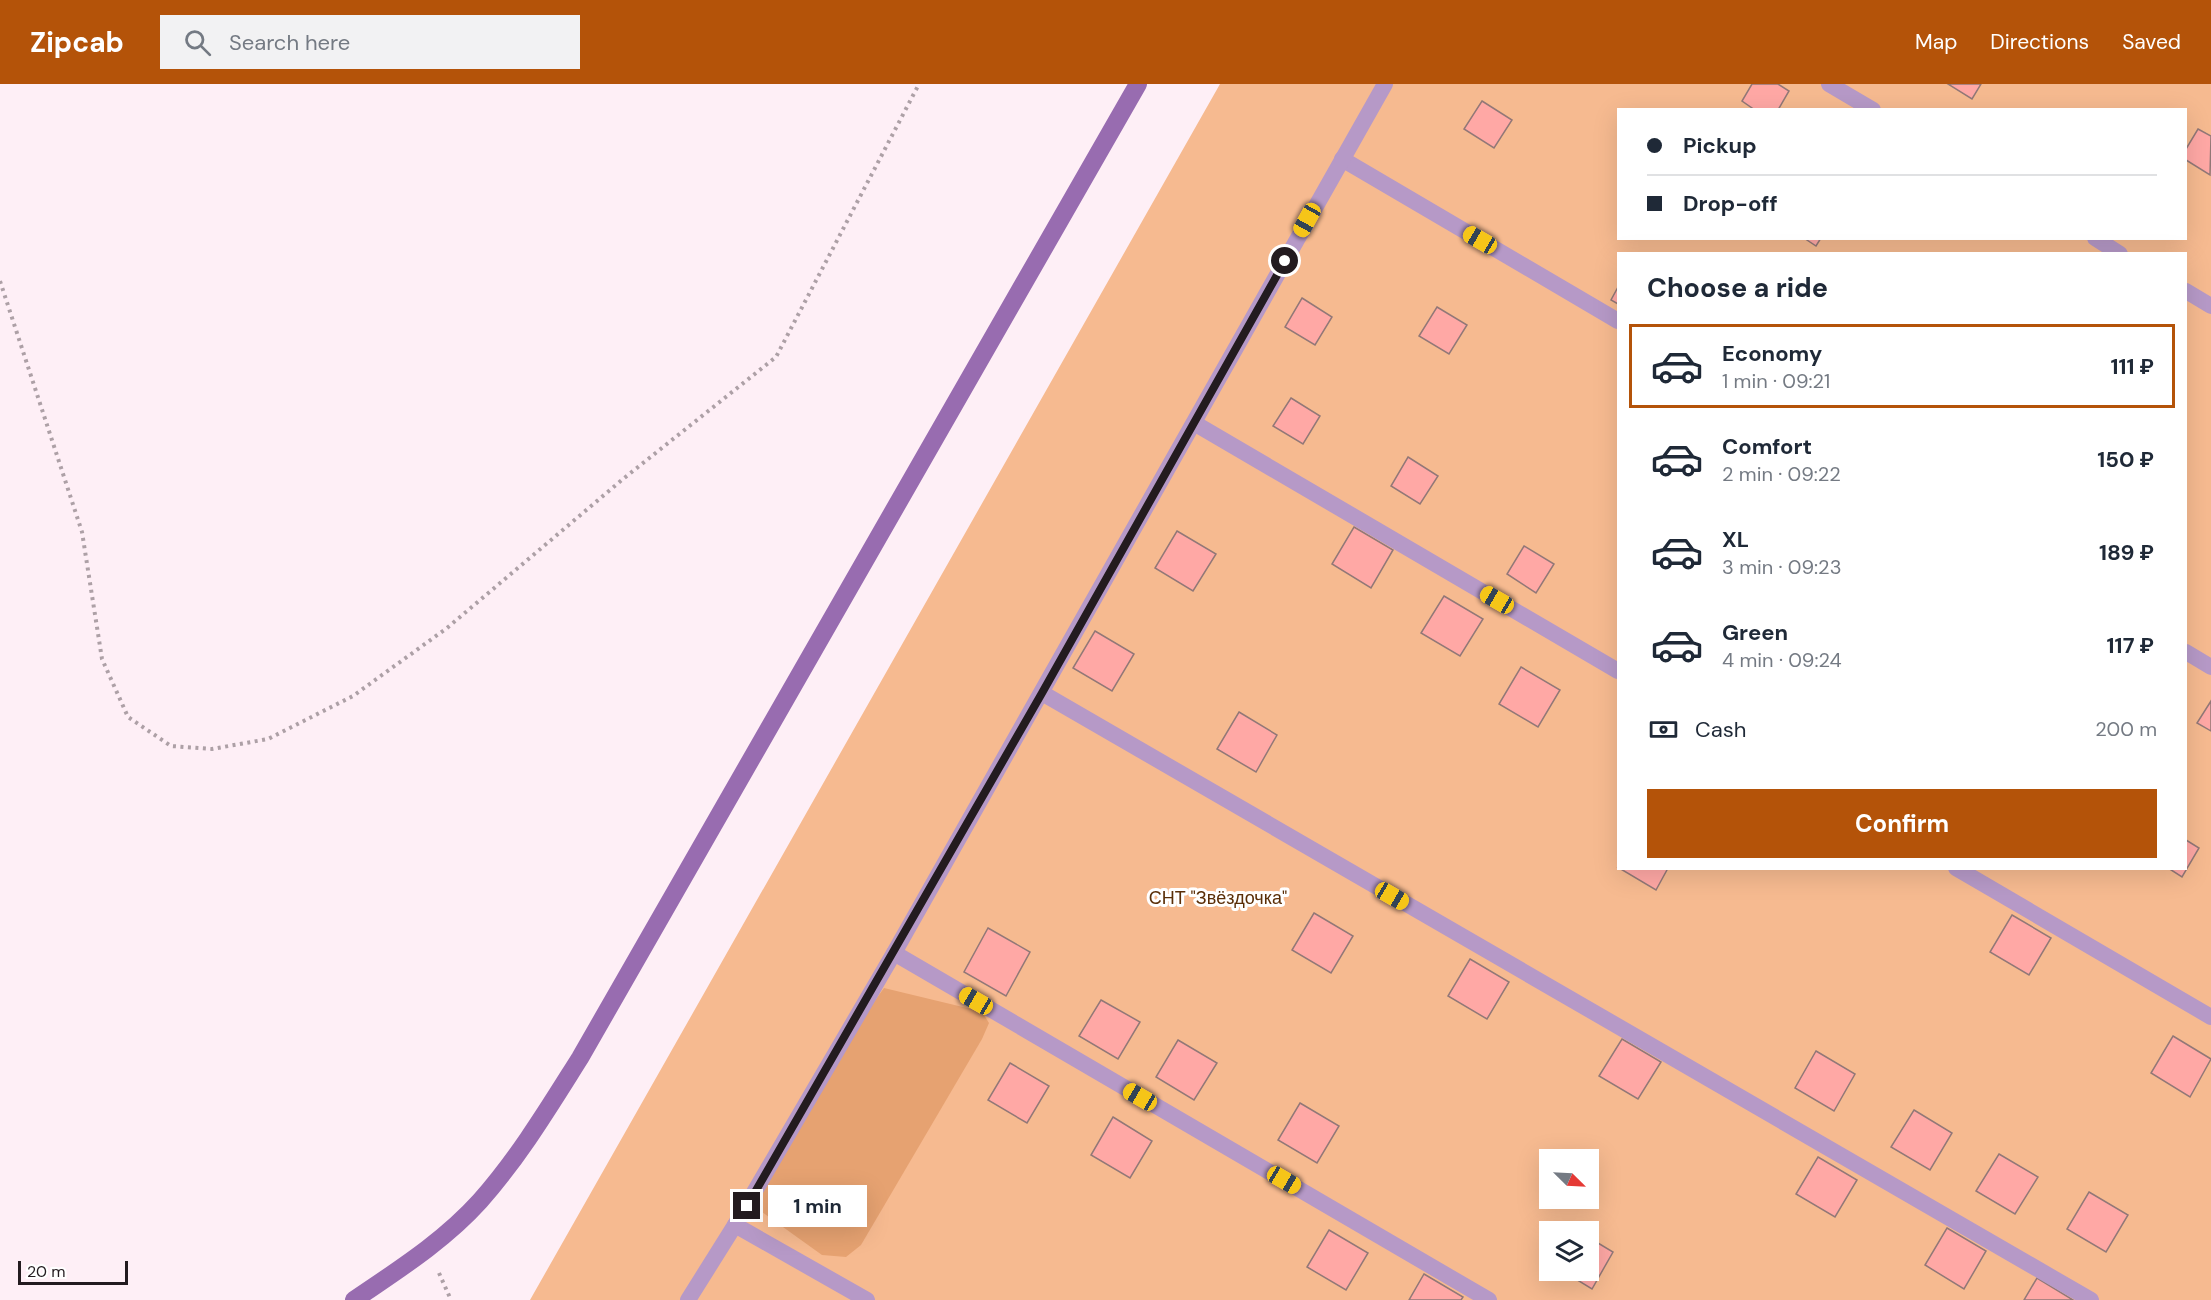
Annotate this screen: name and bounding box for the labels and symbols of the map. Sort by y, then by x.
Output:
car [1290,200,1324,240]
car [1460,223,1500,257]
route start [1271,247,1298,274]
car [1477,583,1517,617]
car [1372,879,1412,913]
park label: СНТ "Звёздочка" [1149,886,1287,910]
car [956,984,996,1018]
car [1120,1080,1160,1114]
north arrow [1539,1149,1599,1209]
car [1264,1163,1304,1197]
callout: 1 min [768,1185,867,1227]
route end [733,1192,760,1219]
scale bar [18,1258,128,1286]

